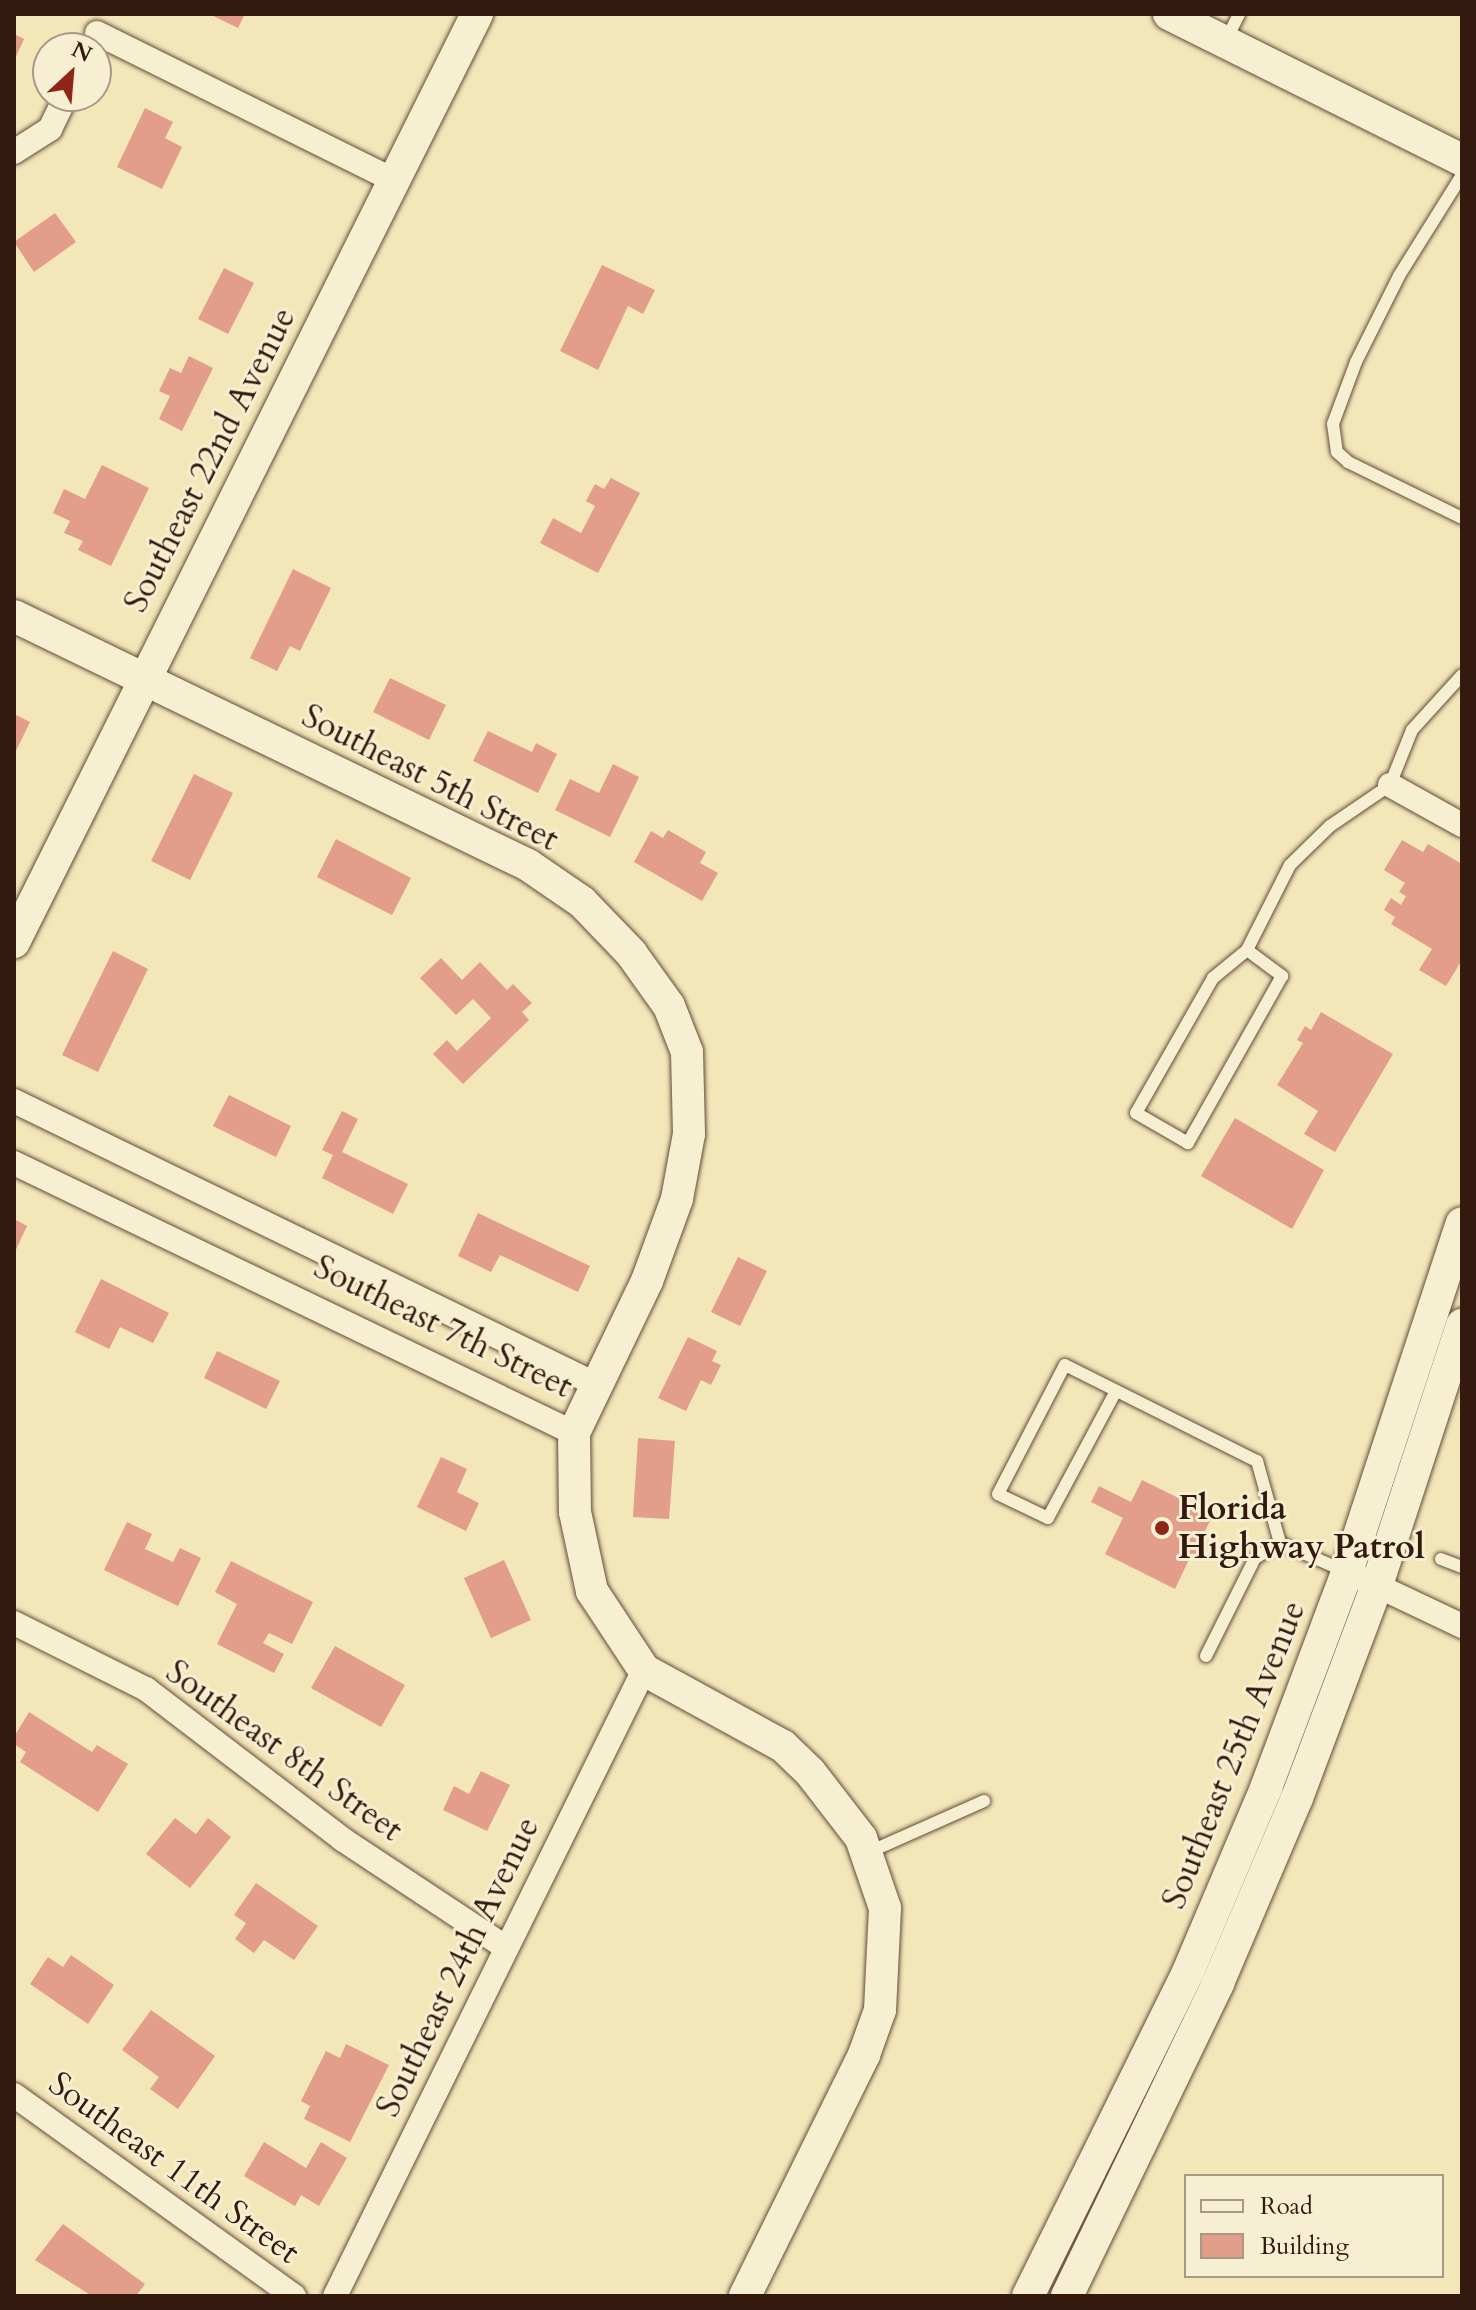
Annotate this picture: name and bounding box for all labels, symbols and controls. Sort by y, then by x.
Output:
north arrow [32,32,112,112]
text: N [66,35,97,70]
street label: Southeast 22nd Avenue [115,301,305,619]
street label: Southeast 5th Street [295,696,565,860]
street label: Southeast 7th Street [307,1247,579,1407]
place label: Florida Highway Patrol [1178,1488,1425,1568]
marker: Florida Highway Patrol [1153,1519,1171,1537]
street label: Southeast 25th Avenue [1154,1595,1314,1915]
street label: Southeast 8th Street [158,1651,410,1851]
street label: Southeast 24th Avenue [368,1810,548,2124]
street label: Southeast 11th Street [41,2063,307,2273]
legend [1184,2174,1444,2278]
text: Road [1260,2190,1313,2223]
text: Building [1260,2230,1349,2263]

